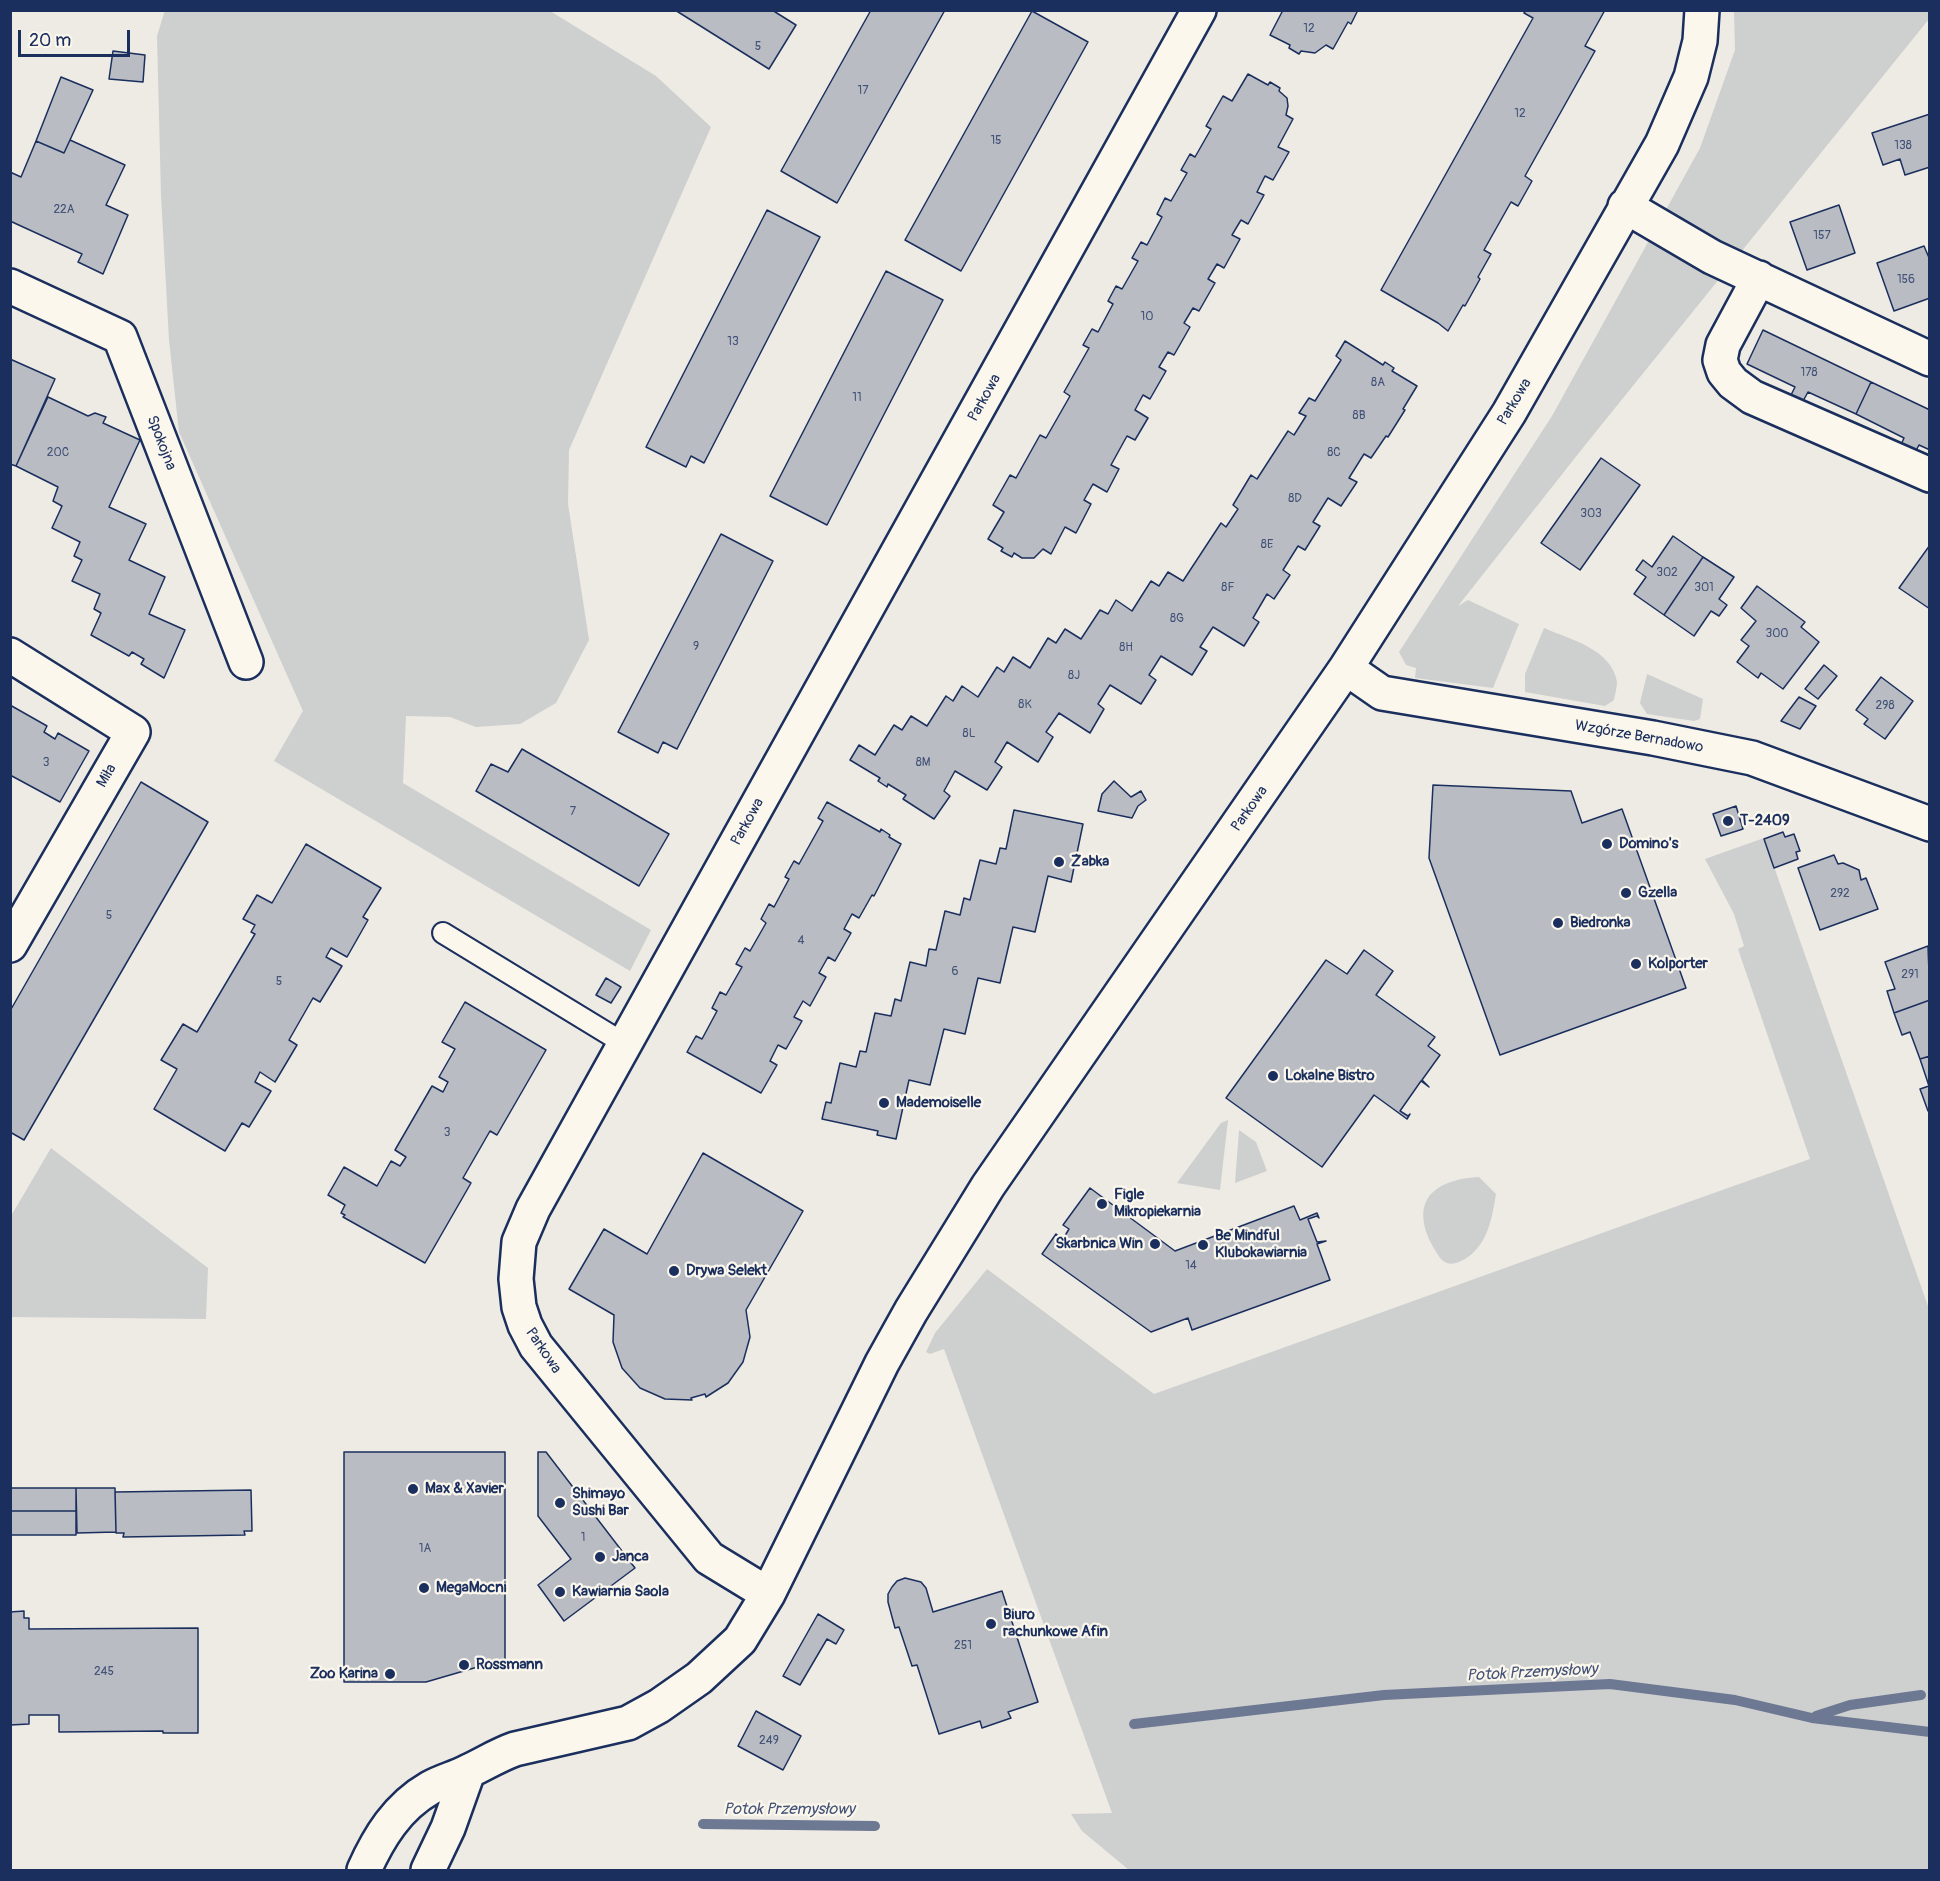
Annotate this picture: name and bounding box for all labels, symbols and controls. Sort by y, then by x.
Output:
scale bar [21,18,134,56]
house number: 12 [1303,22,1315,36]
text: 20 m [29,29,71,52]
house number: 5 [755,40,761,54]
house number: 17 [857,84,869,98]
house number: 12 [1514,107,1526,121]
house number: 15 [990,134,1002,148]
house number: 138 [1894,139,1912,153]
house number: 22A [53,203,75,217]
house number: 157 [1813,229,1831,243]
house number: 156 [1897,273,1915,287]
house number: 10 [1141,310,1153,324]
house number: 13 [727,335,739,349]
house number: 178 [1800,366,1818,380]
street label: Parkowa [965,371,1005,425]
street label: Parkowa [1494,375,1536,429]
house number: 8A [1371,376,1385,390]
house number: 11 [852,391,862,405]
house number: 8B [1353,409,1365,423]
street label: Spokojna [142,413,180,473]
house number: 20C [47,446,69,460]
house number: 8C [1327,446,1341,460]
house number: 8D [1288,492,1302,506]
house number: 303 [1580,507,1602,521]
house number: 8E [1261,538,1273,552]
house number: 302 [1656,566,1678,580]
house number: 8F [1221,581,1235,595]
house number: 301 [1694,581,1714,595]
house number: 8G [1170,612,1184,626]
house number: 300 [1765,627,1789,641]
house number: 9 [693,640,699,654]
house number: 8H [1119,641,1133,655]
house number: 8J [1068,669,1080,683]
house number: 8K [1018,698,1032,712]
house number: 298 [1876,699,1894,713]
street label: Wzgórze Bernadowo [1573,717,1705,757]
house number: 8L [963,727,975,741]
house number: 3 [43,756,49,770]
house number: 8M [916,756,930,770]
street label: Miła [93,761,121,791]
street label: Parkowa [1228,783,1272,835]
street label: Parkowa [728,795,768,849]
house number: 7 [570,805,576,819]
place label: T-2409 [1740,812,1790,830]
marker: T-2409 [1721,814,1735,828]
place label: Domino's [1619,835,1678,853]
marker: Domino's [1600,837,1614,851]
place label: Żabka [1071,853,1109,871]
marker: Żabka [1052,855,1066,869]
place label: Gzella [1638,884,1677,902]
marker: Gzella [1619,886,1633,900]
house number: 292 [1830,887,1850,901]
house number: 5 [106,909,112,923]
place label: Biedronka [1570,914,1631,932]
marker: Biedronka [1551,916,1565,930]
house number: 4 [798,934,804,948]
place label: Kolporter [1648,955,1708,973]
marker: Kolporter [1629,957,1643,971]
house number: 6 [952,965,958,979]
house number: 291 [1901,968,1919,982]
house number: 5 [276,975,282,989]
place label: Lokalne Bistro [1285,1067,1374,1085]
marker: Lokalne Bistro [1266,1069,1280,1083]
place label: Mademoiselle [896,1094,981,1112]
marker: Mademoiselle [877,1096,891,1110]
house number: 3 [444,1126,450,1140]
place label: Figle Mikropiekarnia [1114,1186,1201,1221]
marker: Figle Mikropiekarnia [1095,1197,1109,1211]
place label: Be Mindful Klubokawiarnia [1215,1227,1307,1262]
place label: Skarbnica Win [1055,1235,1143,1253]
marker: Skarbnica Win [1148,1237,1162,1251]
marker: Be Mindful Klubokawiarnia [1196,1238,1210,1252]
house number: 14 [1185,1259,1197,1273]
place label: Drywa Selekt [686,1262,767,1280]
marker: Drywa Selekt [667,1264,681,1278]
street label: Parkowa [521,1325,565,1377]
place label: Max & Xavier [425,1480,504,1498]
marker: Max & Xavier [406,1482,420,1496]
place label: Shimayo Sushi Bar [572,1485,629,1520]
marker: Shimayo Sushi Bar [553,1496,567,1510]
house number: 1 [581,1531,585,1545]
house number: 1A [419,1542,431,1556]
place label: Janca [612,1548,649,1566]
marker: Janca [593,1550,607,1564]
place label: MegaMocni [436,1579,506,1597]
marker: MegaMocni [417,1581,431,1595]
place label: Kawiarnia Saola [572,1583,669,1601]
marker: Kawiarnia Saola [553,1585,567,1599]
place label: Biuro rachunkowe Afin [1003,1606,1108,1641]
marker: Biuro rachunkowe Afin [984,1617,998,1631]
house number: 251 [954,1639,972,1653]
place label: Rossmann [476,1656,543,1674]
marker: Rossmann [457,1658,471,1672]
water label: Potok Przemysłowy [1466,1660,1598,1686]
house number: 245 [94,1665,114,1679]
place label: Zoo Karina [310,1665,378,1683]
marker: Zoo Karina [383,1667,397,1681]
house number: 249 [759,1734,779,1748]
water label: Potok Przemysłowy [723,1800,855,1820]

